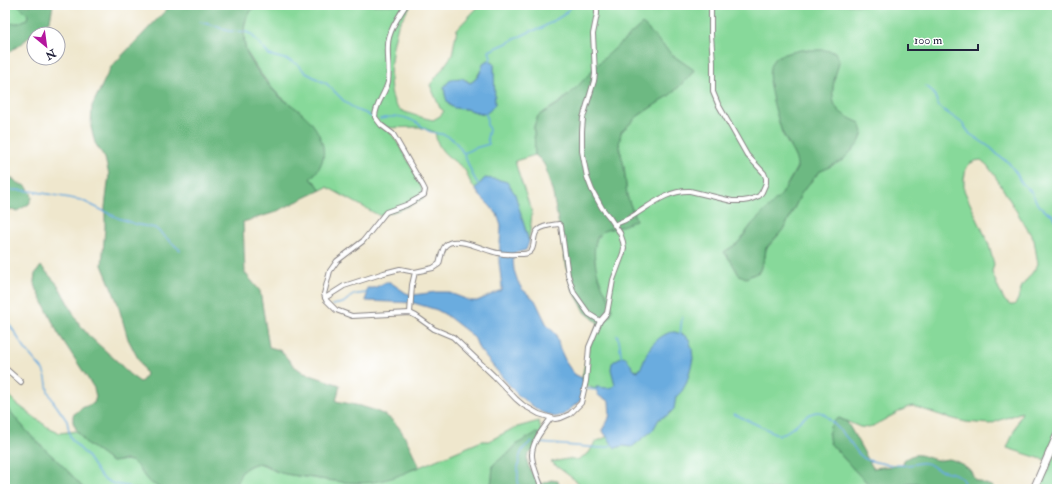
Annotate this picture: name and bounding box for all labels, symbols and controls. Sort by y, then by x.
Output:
north arrow [26,26,66,66]
scale bar [908,26,978,52]
text: 100 m [914,33,943,48]
text: N [42,46,59,63]

